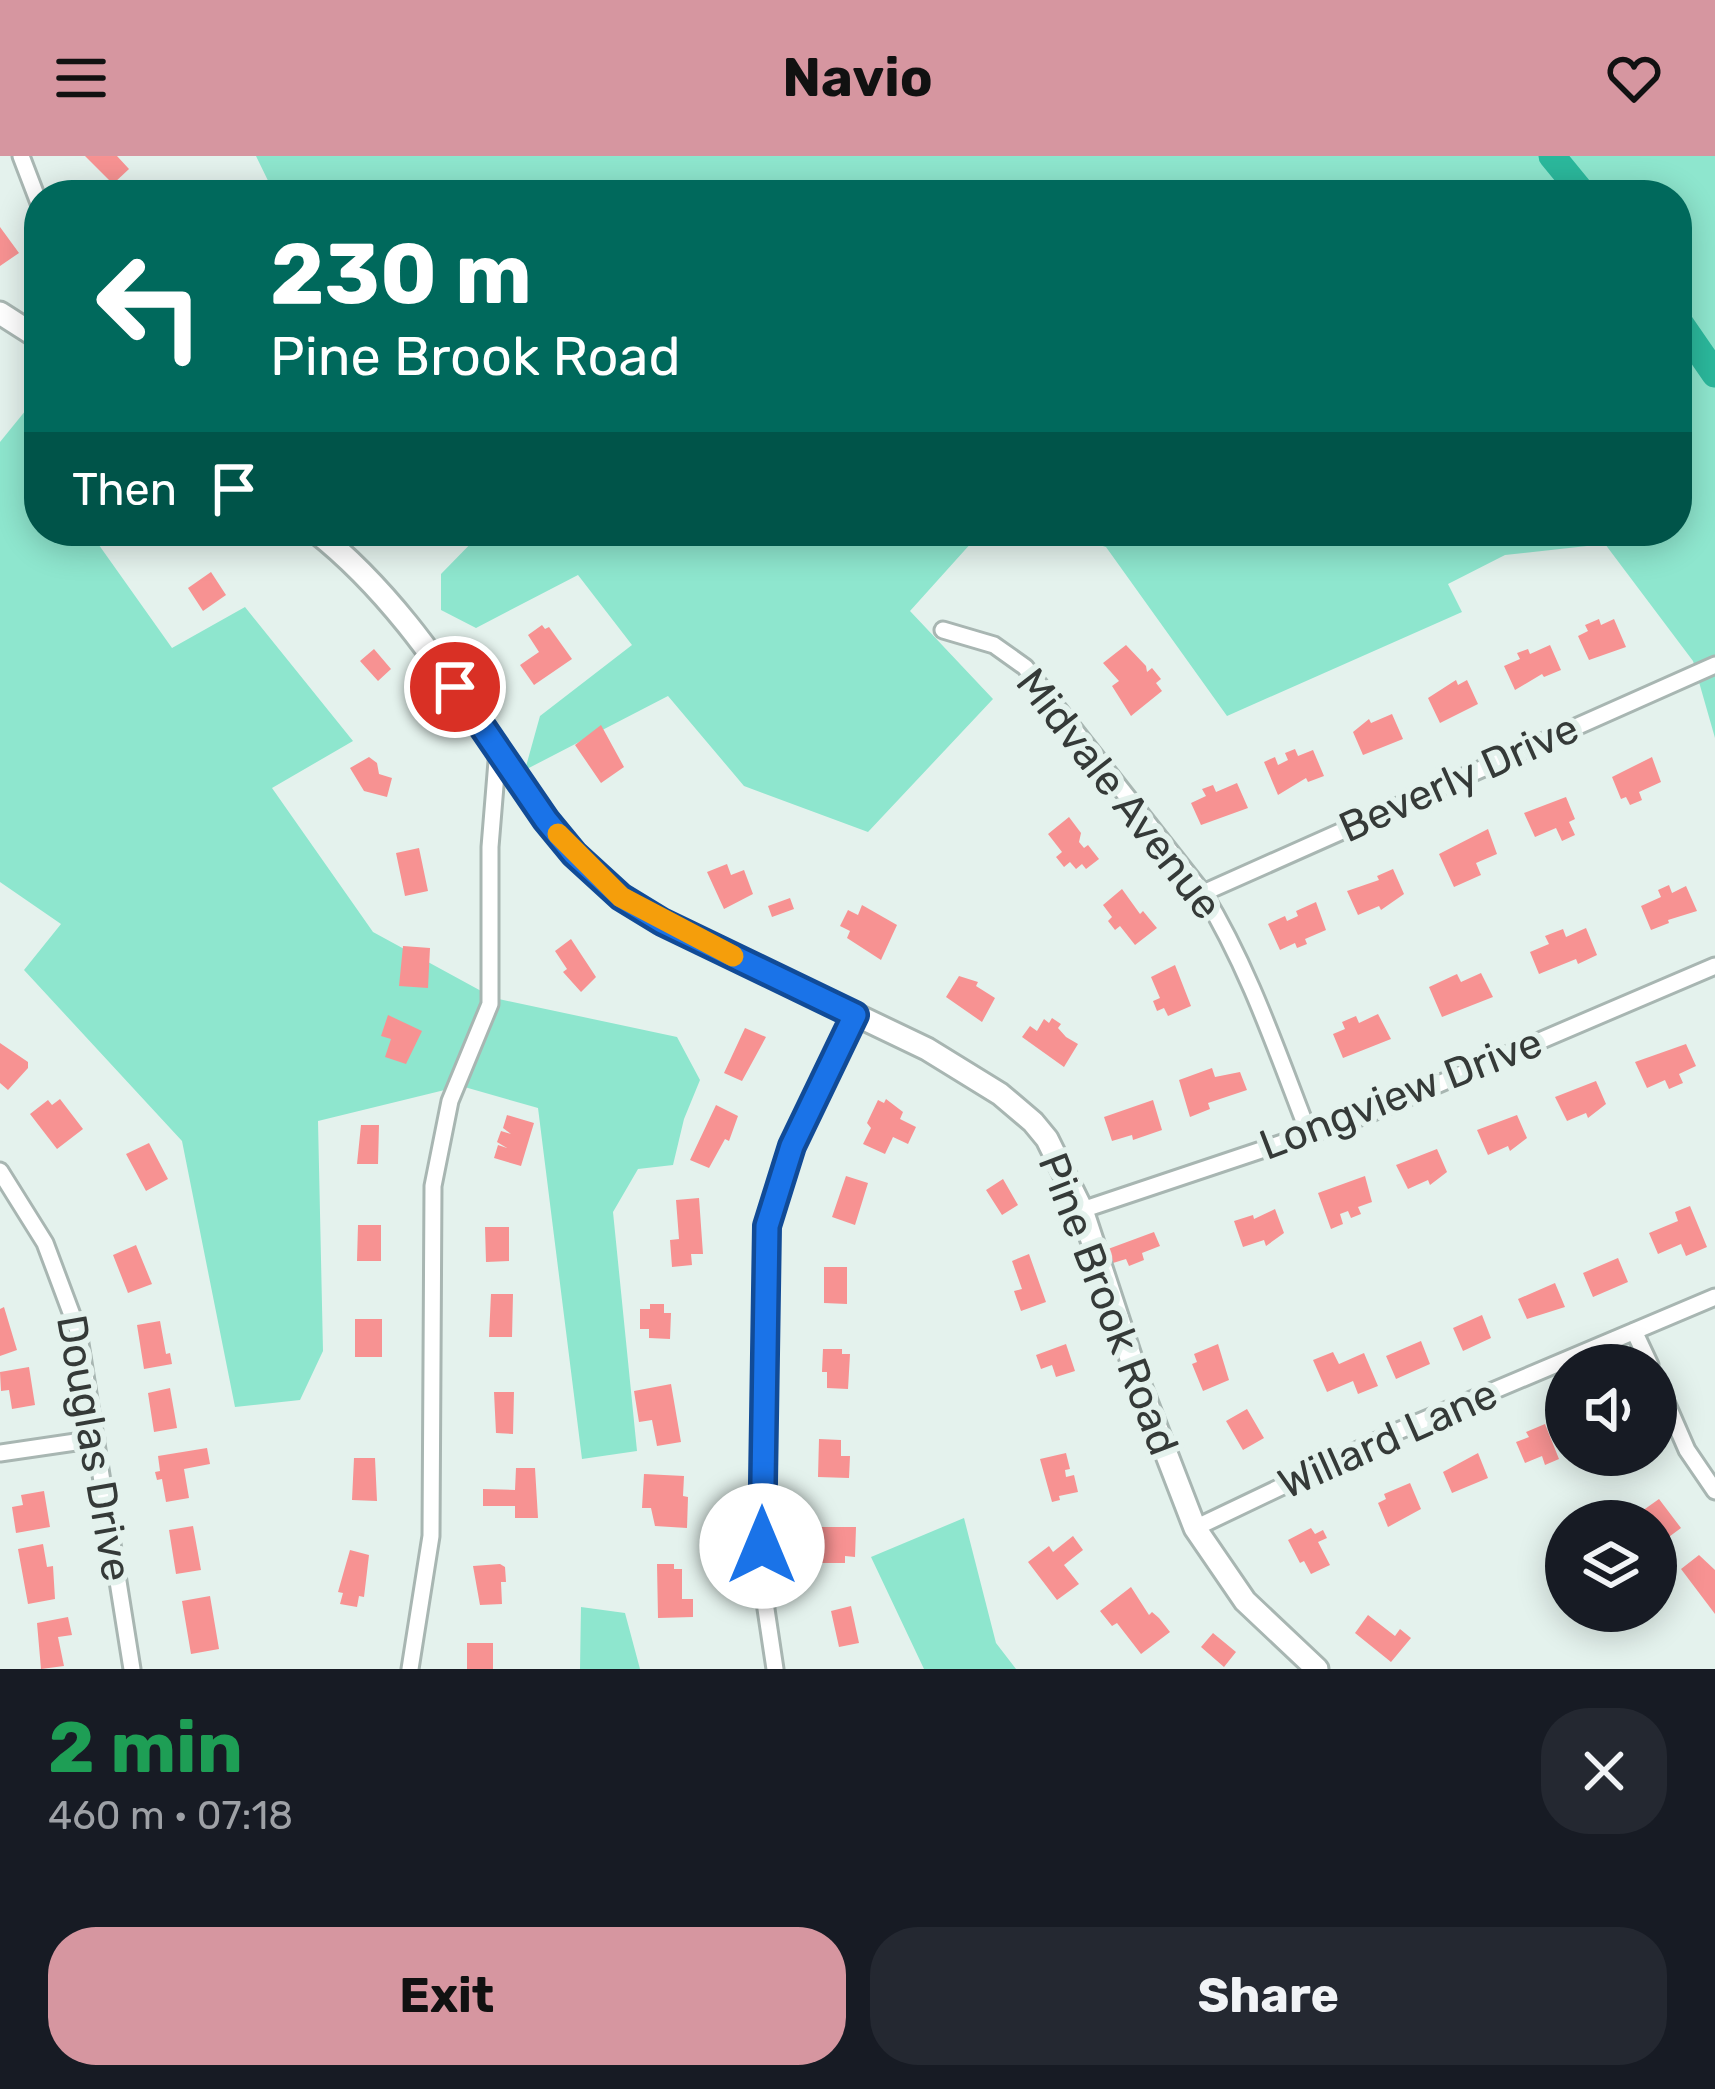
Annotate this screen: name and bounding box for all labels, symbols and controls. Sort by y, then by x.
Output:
icon: menu [48,45,114,111]
icon: heart [1601,45,1667,111]
text: Navio [782,46,933,110]
text: 230 m [270,224,532,324]
icon: left [72,228,228,384]
text: Pine Brook Road [270,325,681,389]
icon: arrive [201,456,267,522]
text: Then [72,463,177,516]
pin [404,636,506,738]
icon: arrive [422,654,488,720]
street label: Midvale Avenue [1006,659,1232,929]
street label: Beverly Drive [1332,703,1586,853]
street label: Longview Drive [1253,1017,1549,1171]
street label: Pine Brook Road [1027,1146,1189,1462]
street label: Douglas Drive [46,1311,142,1585]
map controls [1545,1344,1677,1632]
button: sound [1545,1344,1677,1476]
street label: Willard Lane [1271,1369,1505,1509]
position arrow [699,1483,825,1609]
button: layers [1545,1500,1677,1632]
text: 2 min [48,1705,243,1790]
button: close [1541,1708,1667,1834]
text: 460 m · 07:18 [48,1793,293,1839]
button: Exit [48,1927,846,2065]
button: Share [870,1927,1667,2065]

